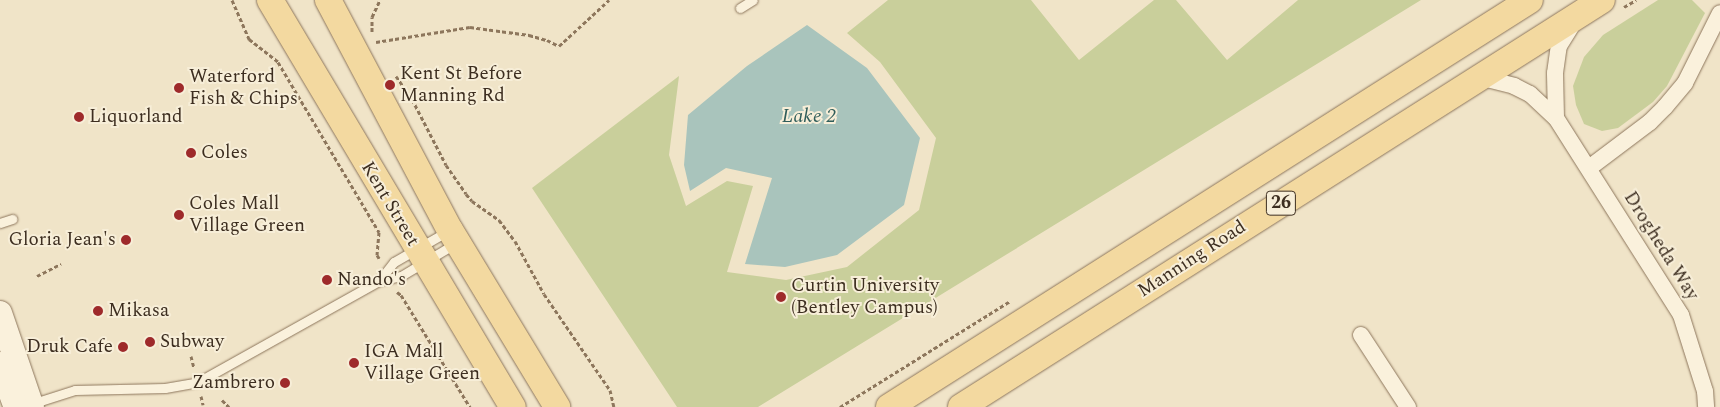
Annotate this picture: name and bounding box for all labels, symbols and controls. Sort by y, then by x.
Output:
place label: Kent St Before Manning Rd [400,63,522,107]
place label: Waterford Fish & Chips [189,66,298,110]
marker: Kent St Before Manning Rd [384,79,396,91]
marker: Waterford Fish & Chips [173,82,185,94]
water label: Lake 2 [782,104,836,128]
place label: Liquorland [89,106,183,128]
marker: Liquorland [73,111,85,123]
place label: Coles [201,142,248,164]
marker: Coles [185,147,197,159]
street label: Kent Street [356,157,424,251]
street label: Drogheda Way [1618,187,1704,305]
road number: 26 [1265,188,1297,218]
place label: Coles Mall Village Green [189,193,305,237]
marker: Coles Mall Village Green [173,209,185,221]
street label: Manning Road [1134,216,1250,302]
place label: Gloria Jean's [8,229,116,251]
marker: Gloria Jean's [120,234,132,246]
place label: Nando's [337,269,406,291]
marker: Nando's [321,274,333,286]
place label: Curtin University (Bentley Campus) [791,275,939,319]
marker: Curtin University (Bentley Campus) [775,291,787,303]
place label: Mikasa [108,300,169,322]
marker: Mikasa [92,305,104,317]
place label: Subway [160,331,224,353]
place label: Druk Cafe [26,336,113,358]
marker: Subway [144,336,156,348]
marker: Druk Cafe [117,341,129,353]
place label: IGA Mall Village Green [364,341,480,385]
marker: IGA Mall Village Green [348,357,360,369]
place label: Zambrero [192,372,275,394]
marker: Zambrero [279,377,291,389]

